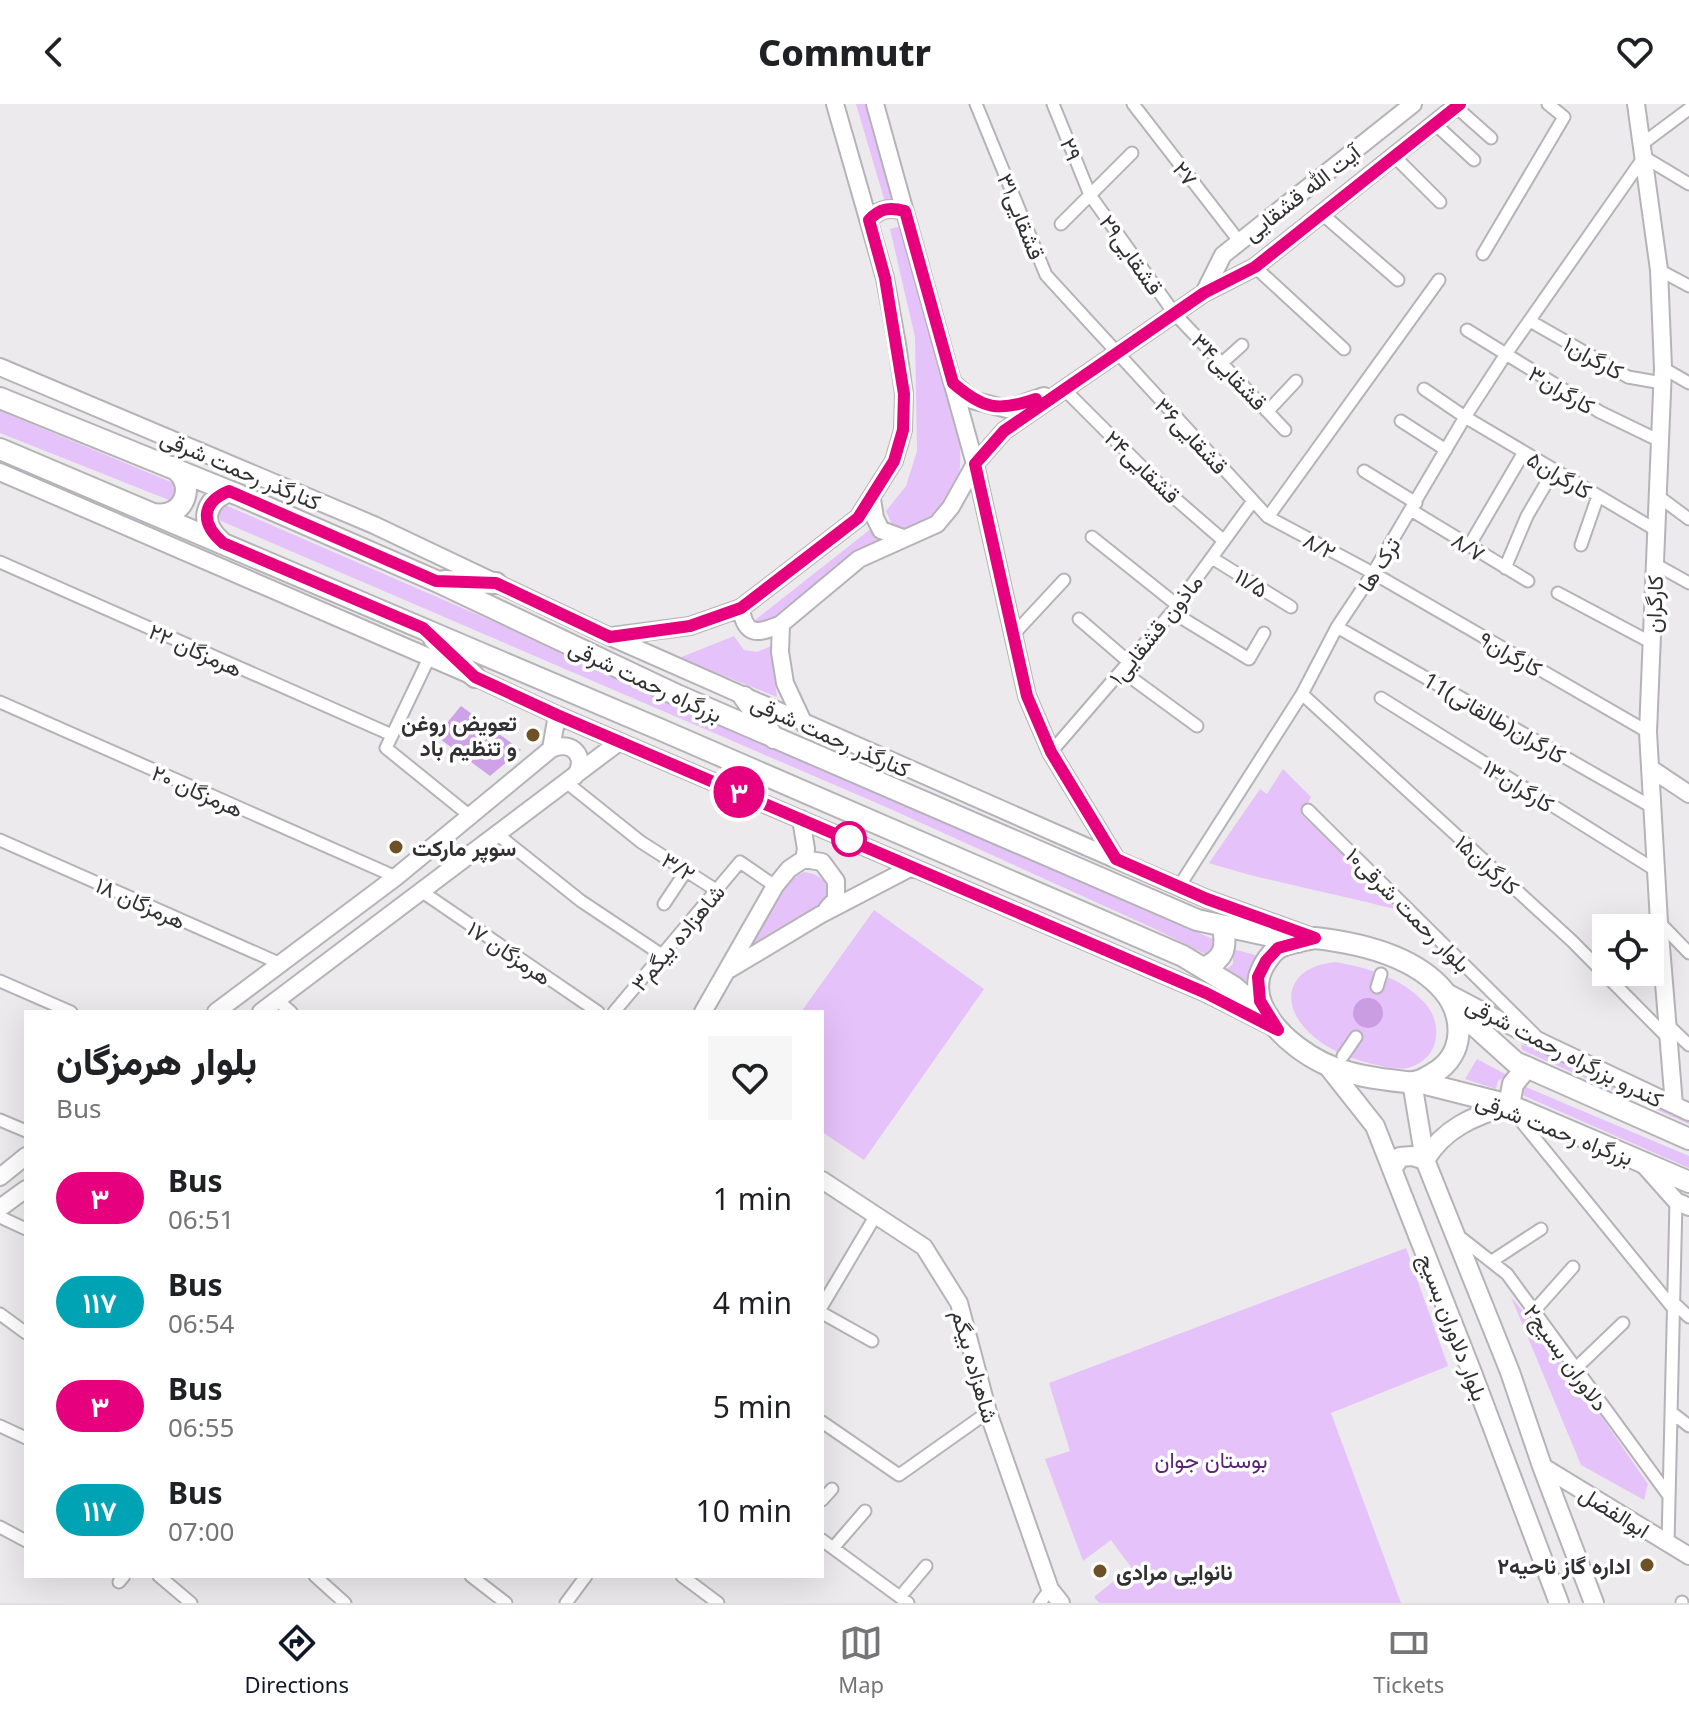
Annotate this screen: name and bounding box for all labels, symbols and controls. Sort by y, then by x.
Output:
text: Commutr [758,28,931,77]
icon: back [32,30,76,74]
icon: heart [1613,30,1657,74]
street label: ۲۹ [1054,133,1090,165]
street label: آیت الله قشقایی [1236,136,1367,247]
street label: ۲۷ [1167,154,1205,192]
street label: ۳۱قشقایی [991,169,1053,263]
street label: قشقایی۲۹ [1093,208,1171,300]
street label: قشقایی۳۴ [1186,326,1274,416]
street label: ۱کارگران [1559,328,1630,386]
street label: کارگران۳ [1523,358,1601,421]
street label: قشقایی۳۶ [1149,390,1235,480]
street label: کنارگذر رحمت شرقی [156,422,326,516]
street label: قشقایی۲۴ [1099,423,1187,509]
street label: کارگران۵ [1522,443,1598,505]
street label: ۸/۲ [1299,524,1341,566]
street label: ۸/۷ [1447,524,1491,568]
street label: ترک ها [1350,531,1407,597]
street label: ۱۱/۵ [1230,560,1274,604]
street label: ماذون قشقایی۱ [1101,567,1209,691]
street label: کارگران [1637,574,1669,633]
street label: هرمزگان ۲۲ [144,615,248,683]
street label: کارگران۹ [1474,623,1548,683]
street label: بزرگراه رحمت شرقی [564,631,728,729]
street label: 11کارگران(طالقانی) [1418,664,1572,770]
street label: کنارگذر رحمت شرقی [747,686,915,784]
place label: تعویض روغن و تنظیم باد [401,707,517,763]
marker: تعویض روغن و تنظیم باد [524,726,542,744]
street label: کارگران۱۳ [1478,751,1560,819]
street label: هرمزگان ۲۰ [148,757,248,823]
line badge: ۳ [713,766,765,818]
text: ۳ [729,773,749,811]
unlabelled marker [832,822,866,856]
street label: ۱۵کارگران [1449,827,1527,901]
place label: سوپر مارکت [412,832,516,864]
marker: سوپر مارکت [387,838,405,856]
street label: ۱۰بلوار رحمت شرقی [1340,840,1478,978]
street label: ۳/۲ [656,844,702,888]
street label: هرمزگان ۱۸ [91,869,191,935]
street label: ۳شاهزاده بیگم [623,877,731,998]
street label: هرمزگان ۱۷ [462,913,558,991]
map controls [1592,914,1664,986]
button: locate [1592,914,1664,986]
street label: کندرو بزرگراه رحمت شرقی [1461,988,1669,1114]
text: بلوار هرمزگان [56,1034,257,1086]
button: heart [708,1036,792,1120]
street label: بزرگراه رحمت شرقی [1472,1084,1638,1172]
text: Bus [56,1090,101,1126]
text: Bus [168,1160,223,1201]
text: 1 min [713,1178,792,1219]
text: ۳ [90,1179,110,1217]
text: 06:51 [168,1201,234,1237]
street label: بلوار دلاوران بسیج [1411,1249,1496,1405]
text: Bus [168,1264,223,1305]
text: 4 min [713,1282,792,1323]
text: ۱۱۷ [83,1283,117,1321]
street label: دلاوران بسیج۲ [1517,1297,1616,1417]
text: 06:54 [168,1305,234,1341]
street label: شاهزاده بیگم [945,1306,1006,1426]
text: Bus [168,1368,223,1409]
text: 5 min [713,1386,792,1427]
text: ۳ [90,1387,110,1425]
text: 06:55 [168,1409,234,1445]
park label: بوستان جوان [1155,1444,1267,1474]
text: Bus [168,1472,223,1513]
street label: ابوالفضل [1574,1478,1656,1544]
text: 10 min [696,1490,792,1531]
text: ۱۱۷ [83,1491,117,1529]
text: 07:00 [168,1513,234,1549]
place label: اداره گاز ناحیه۲ [1497,1550,1631,1580]
place label: نانوایی مرادی [1116,1556,1233,1586]
marker: اداره گاز ناحیه۲ [1638,1556,1656,1574]
marker: نانوایی مرادی [1091,1562,1109,1580]
tab: Directions [245,1621,349,1699]
tab: Map [838,1621,884,1699]
tab: Tickets [1373,1621,1444,1699]

